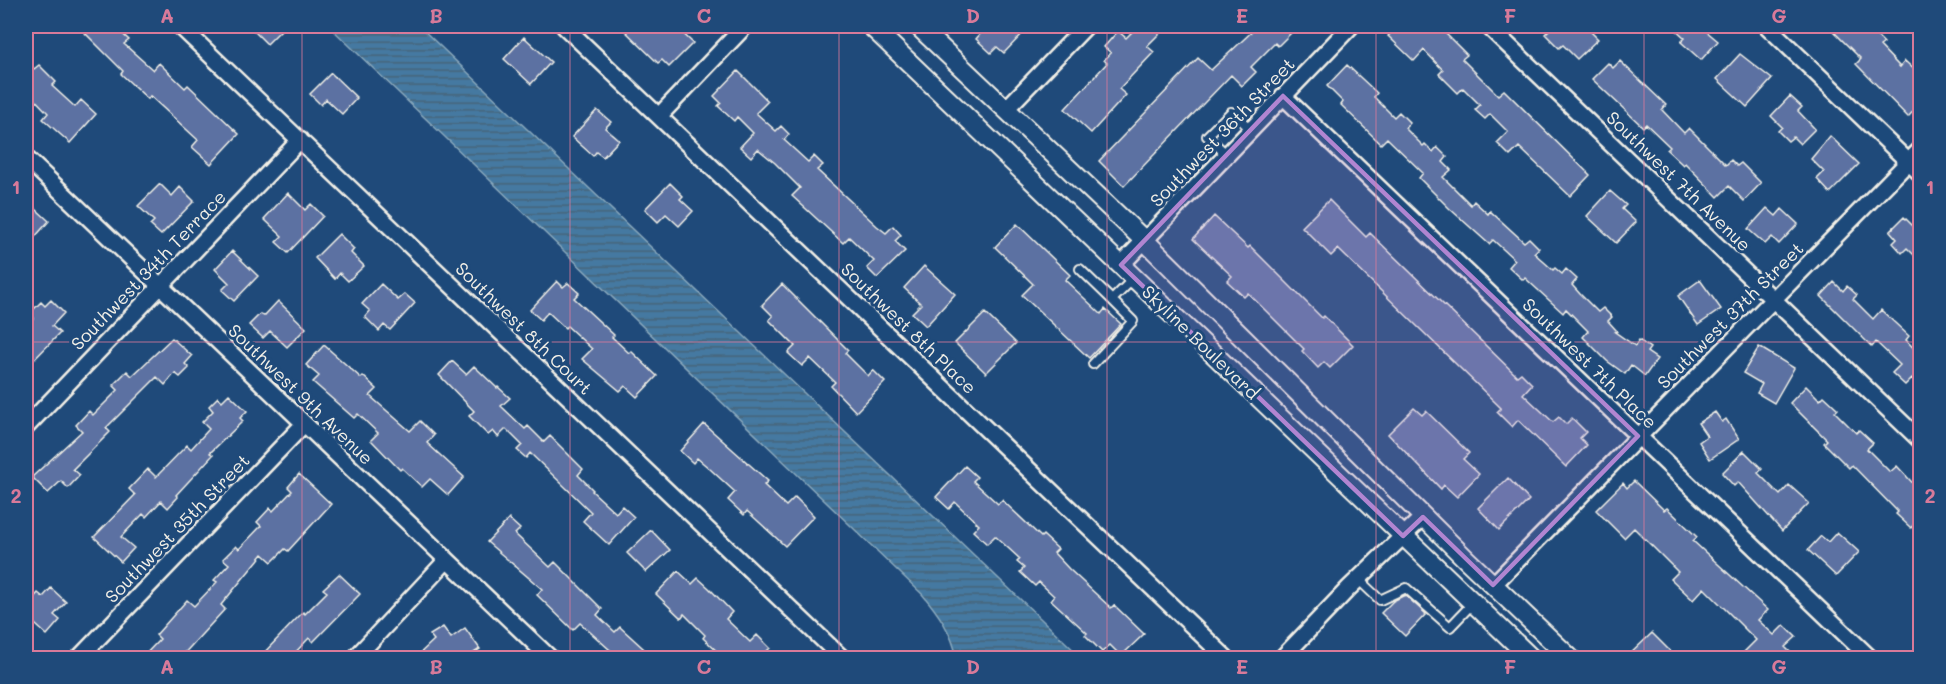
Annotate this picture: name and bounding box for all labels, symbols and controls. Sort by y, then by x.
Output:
text: A [160,2,174,28]
text: B [429,2,443,28]
text: C [697,2,712,28]
text: D [966,2,980,28]
text: E [1236,2,1248,28]
text: F [1504,2,1517,28]
text: G [1771,2,1787,28]
street label: Southwest 36th Street [1144,52,1300,212]
street label: Southwest 7th Avenue [1601,106,1757,256]
text: 1 [12,173,20,199]
text: 1 [1926,173,1934,199]
street label: Southwest 34th Terrace [65,185,231,355]
street label: Southwest 37th Street [1652,237,1808,393]
street label: Southwest 8th Court [450,256,598,400]
street label: Southwest 8th Place [836,257,982,399]
street label: Skyline Boulevard [1137,280,1265,404]
street label: Southwest 7th Place [1517,292,1663,434]
street label: Southwest 9th Avenue [223,318,379,470]
street label: Southwest 35th Street [99,448,255,608]
text: 2 [10,482,22,508]
text: 2 [1924,482,1936,508]
text: A [160,653,174,679]
text: B [429,653,443,679]
text: C [697,653,712,679]
text: D [966,653,980,679]
text: E [1236,653,1248,679]
text: F [1504,653,1517,679]
text: G [1771,653,1787,679]

